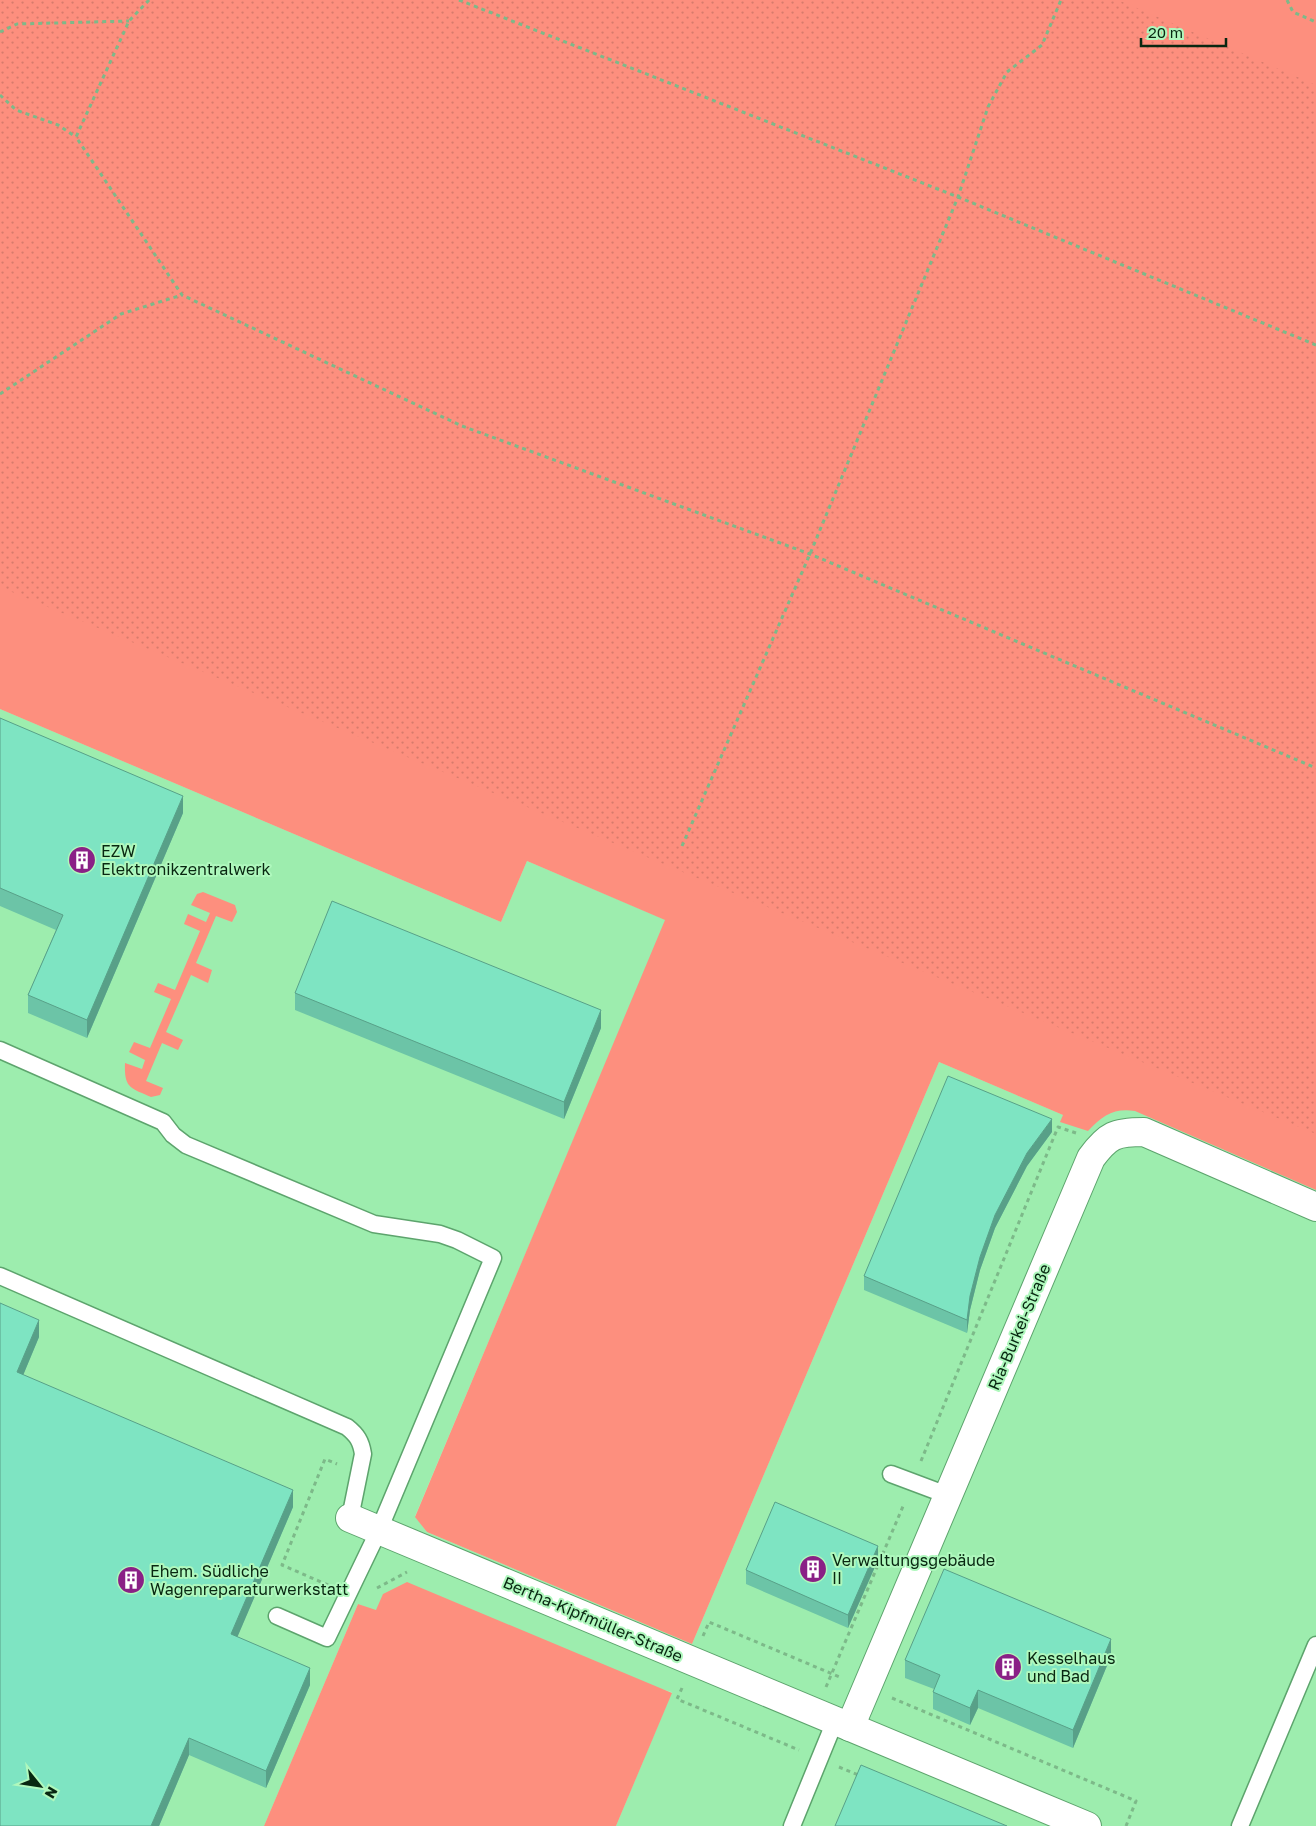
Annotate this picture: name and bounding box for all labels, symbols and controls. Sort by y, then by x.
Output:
scale bar [1141,15,1226,47]
text: 20 m [1148,23,1183,41]
place label: EZW Elektronikzentralwerk [101,841,271,879]
building icon: EZW Elektronikzentralwerk [67,845,97,875]
street label: Ria-Burkei-Straße [983,1261,1055,1393]
place label: Verwaltungsgebäude II [832,1550,995,1588]
building icon: Verwaltungsgebäude II [798,1554,828,1584]
place label: Ehem. Südliche Wagenreparaturwerkstatt [150,1561,348,1599]
building icon: Ehem. Südliche Wagenreparaturwerkstatt [116,1565,146,1595]
street label: Bertha-Kipfmüller-Straße [500,1572,686,1666]
place label: Kesselhaus und Bad [1027,1648,1115,1686]
building icon: Kesselhaus und Bad [993,1652,1023,1682]
north arrow [15,1761,65,1811]
text: N [42,1784,62,1802]

